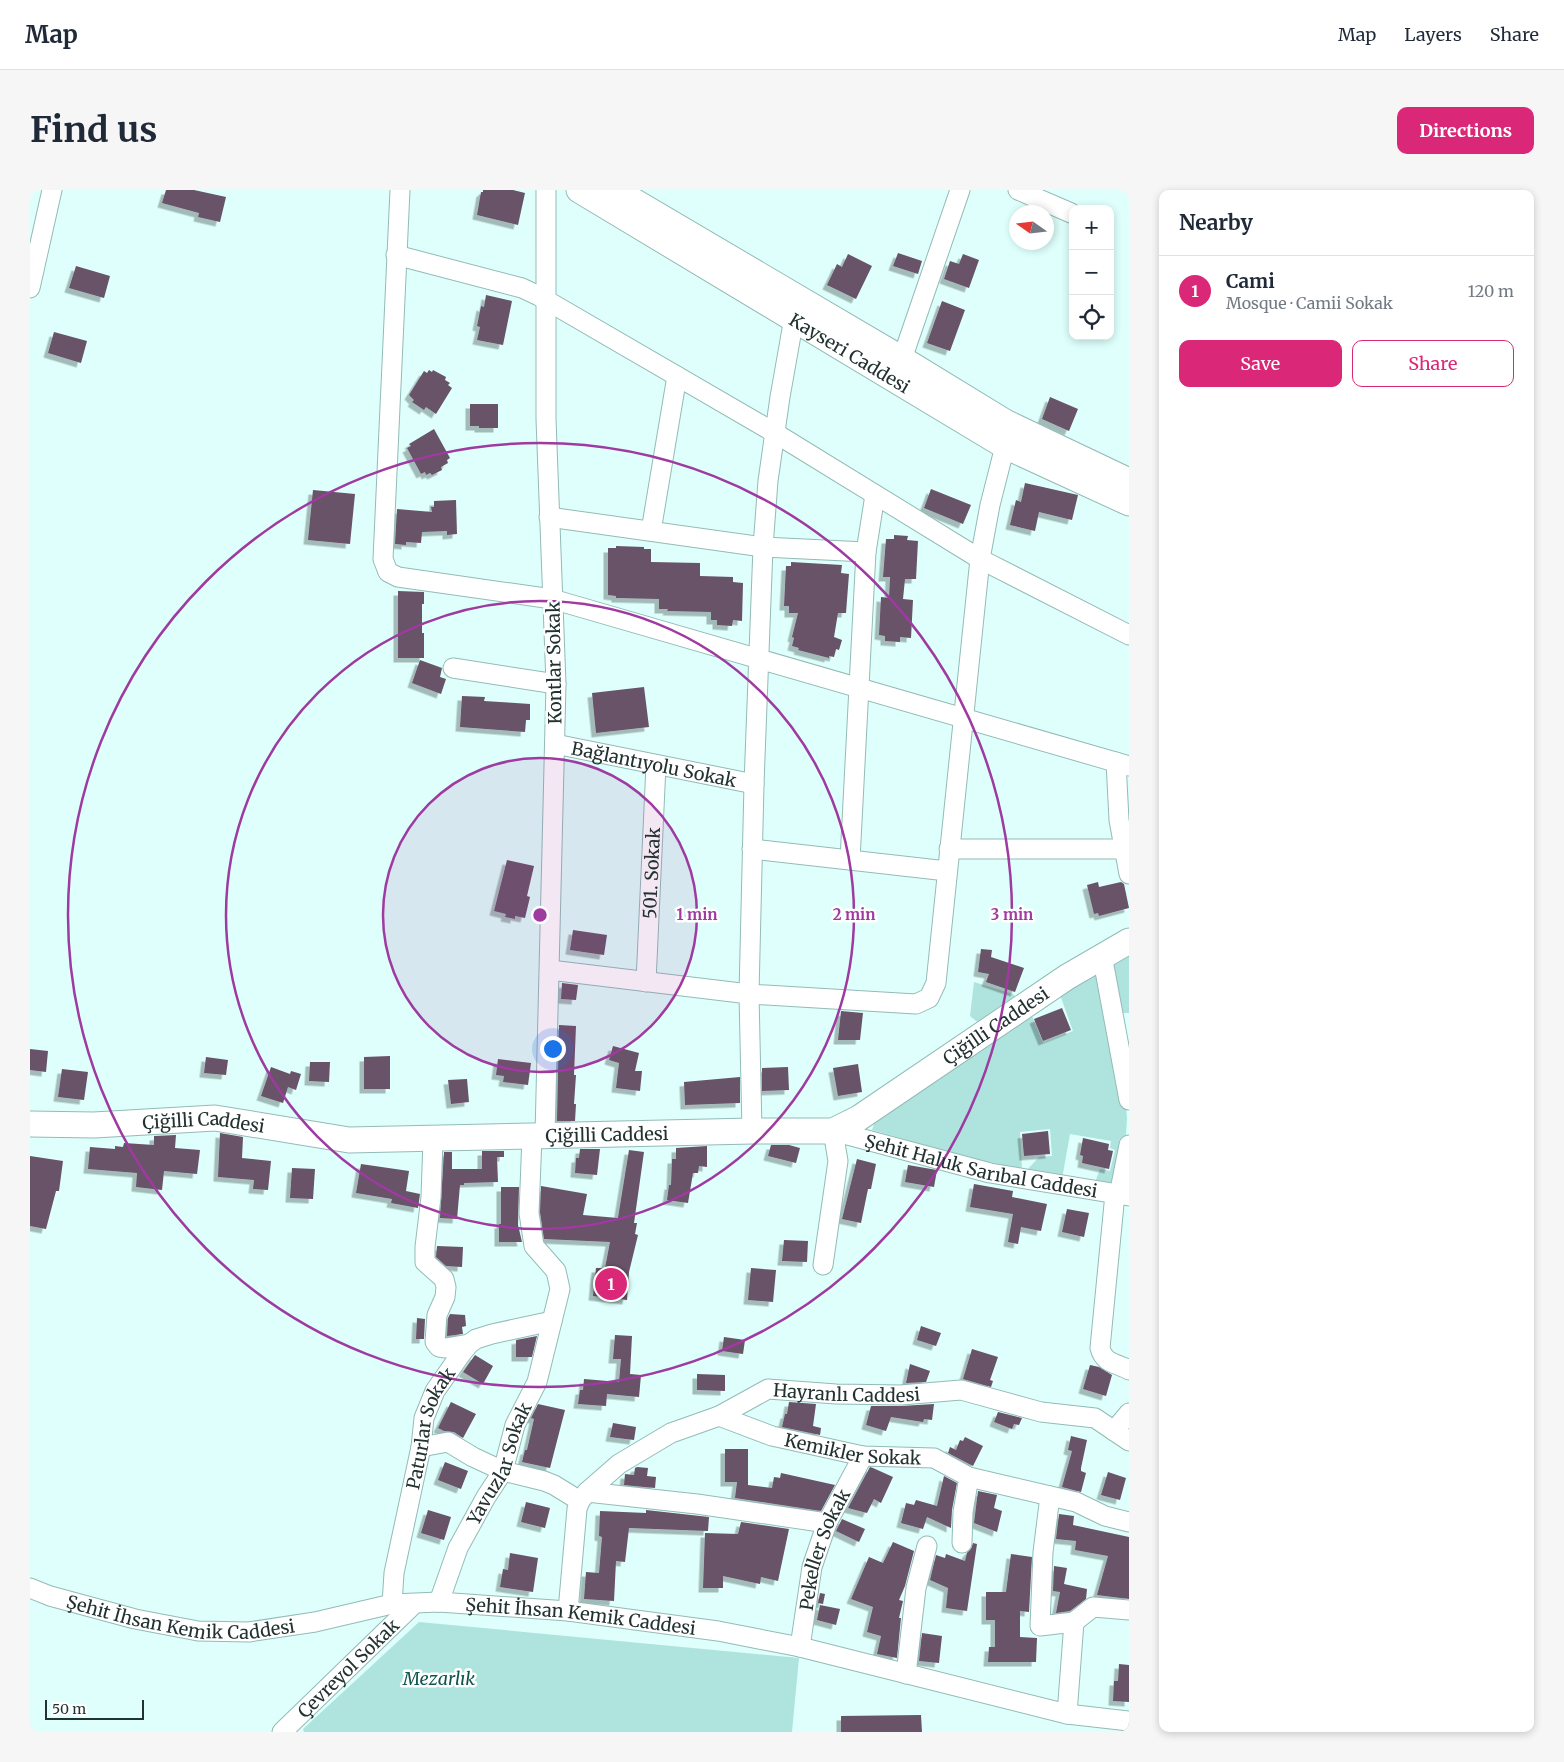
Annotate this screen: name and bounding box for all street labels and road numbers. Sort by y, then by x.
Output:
street label: Kayseri Caddesi [785,308,915,398]
street label: Kontlar Sokak [541,601,567,725]
street label: Bağlantıyolu Sokak [569,736,739,792]
street label: 501. Sokak [637,826,665,919]
street label: Çiğilli Caddesi [938,981,1053,1070]
street label: Çiğilli Caddesi [142,1106,267,1138]
street label: Çiğilli Caddesi [545,1121,669,1147]
street label: Şehit Haluk Sarıbal Caddesi [862,1129,1100,1202]
street label: Paturlar Sokak [401,1362,460,1491]
street label: Hayranlı Caddesi [772,1378,921,1407]
street label: Yavuzlar Sokak [461,1398,537,1529]
street label: Kemikler Sokak [783,1428,922,1469]
street label: Pekeller Sokak [794,1484,855,1612]
street label: Şehit İhsan Kemik Caddesi [64,1590,296,1644]
street label: Şehit İhsan Kemik Caddesi [465,1592,697,1639]
street label: Çevreyol Sokak [292,1613,404,1722]

